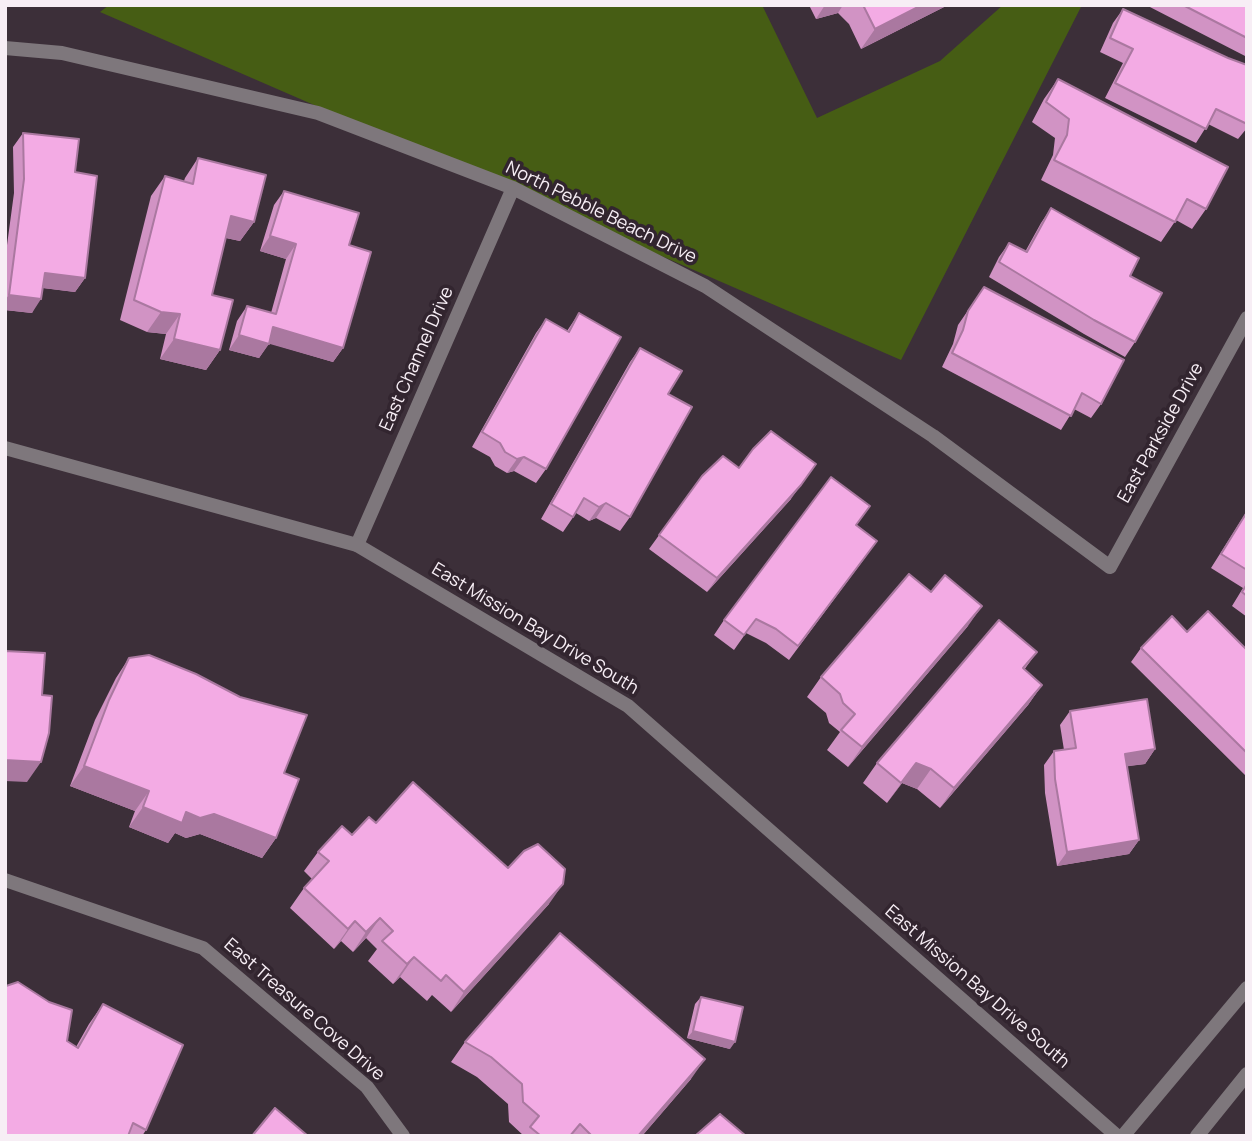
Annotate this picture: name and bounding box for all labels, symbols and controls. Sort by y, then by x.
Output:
street label: North Pebble Beach Drive [502,157,700,269]
street label: East Channel Drive [375,283,459,435]
street label: East Parkside Drive [1114,359,1208,507]
street label: East Mission Bay Drive South [428,559,642,699]
street label: East Mission Bay Drive South [880,901,1074,1073]
street label: East Treasure Cove Drive [219,934,389,1086]

